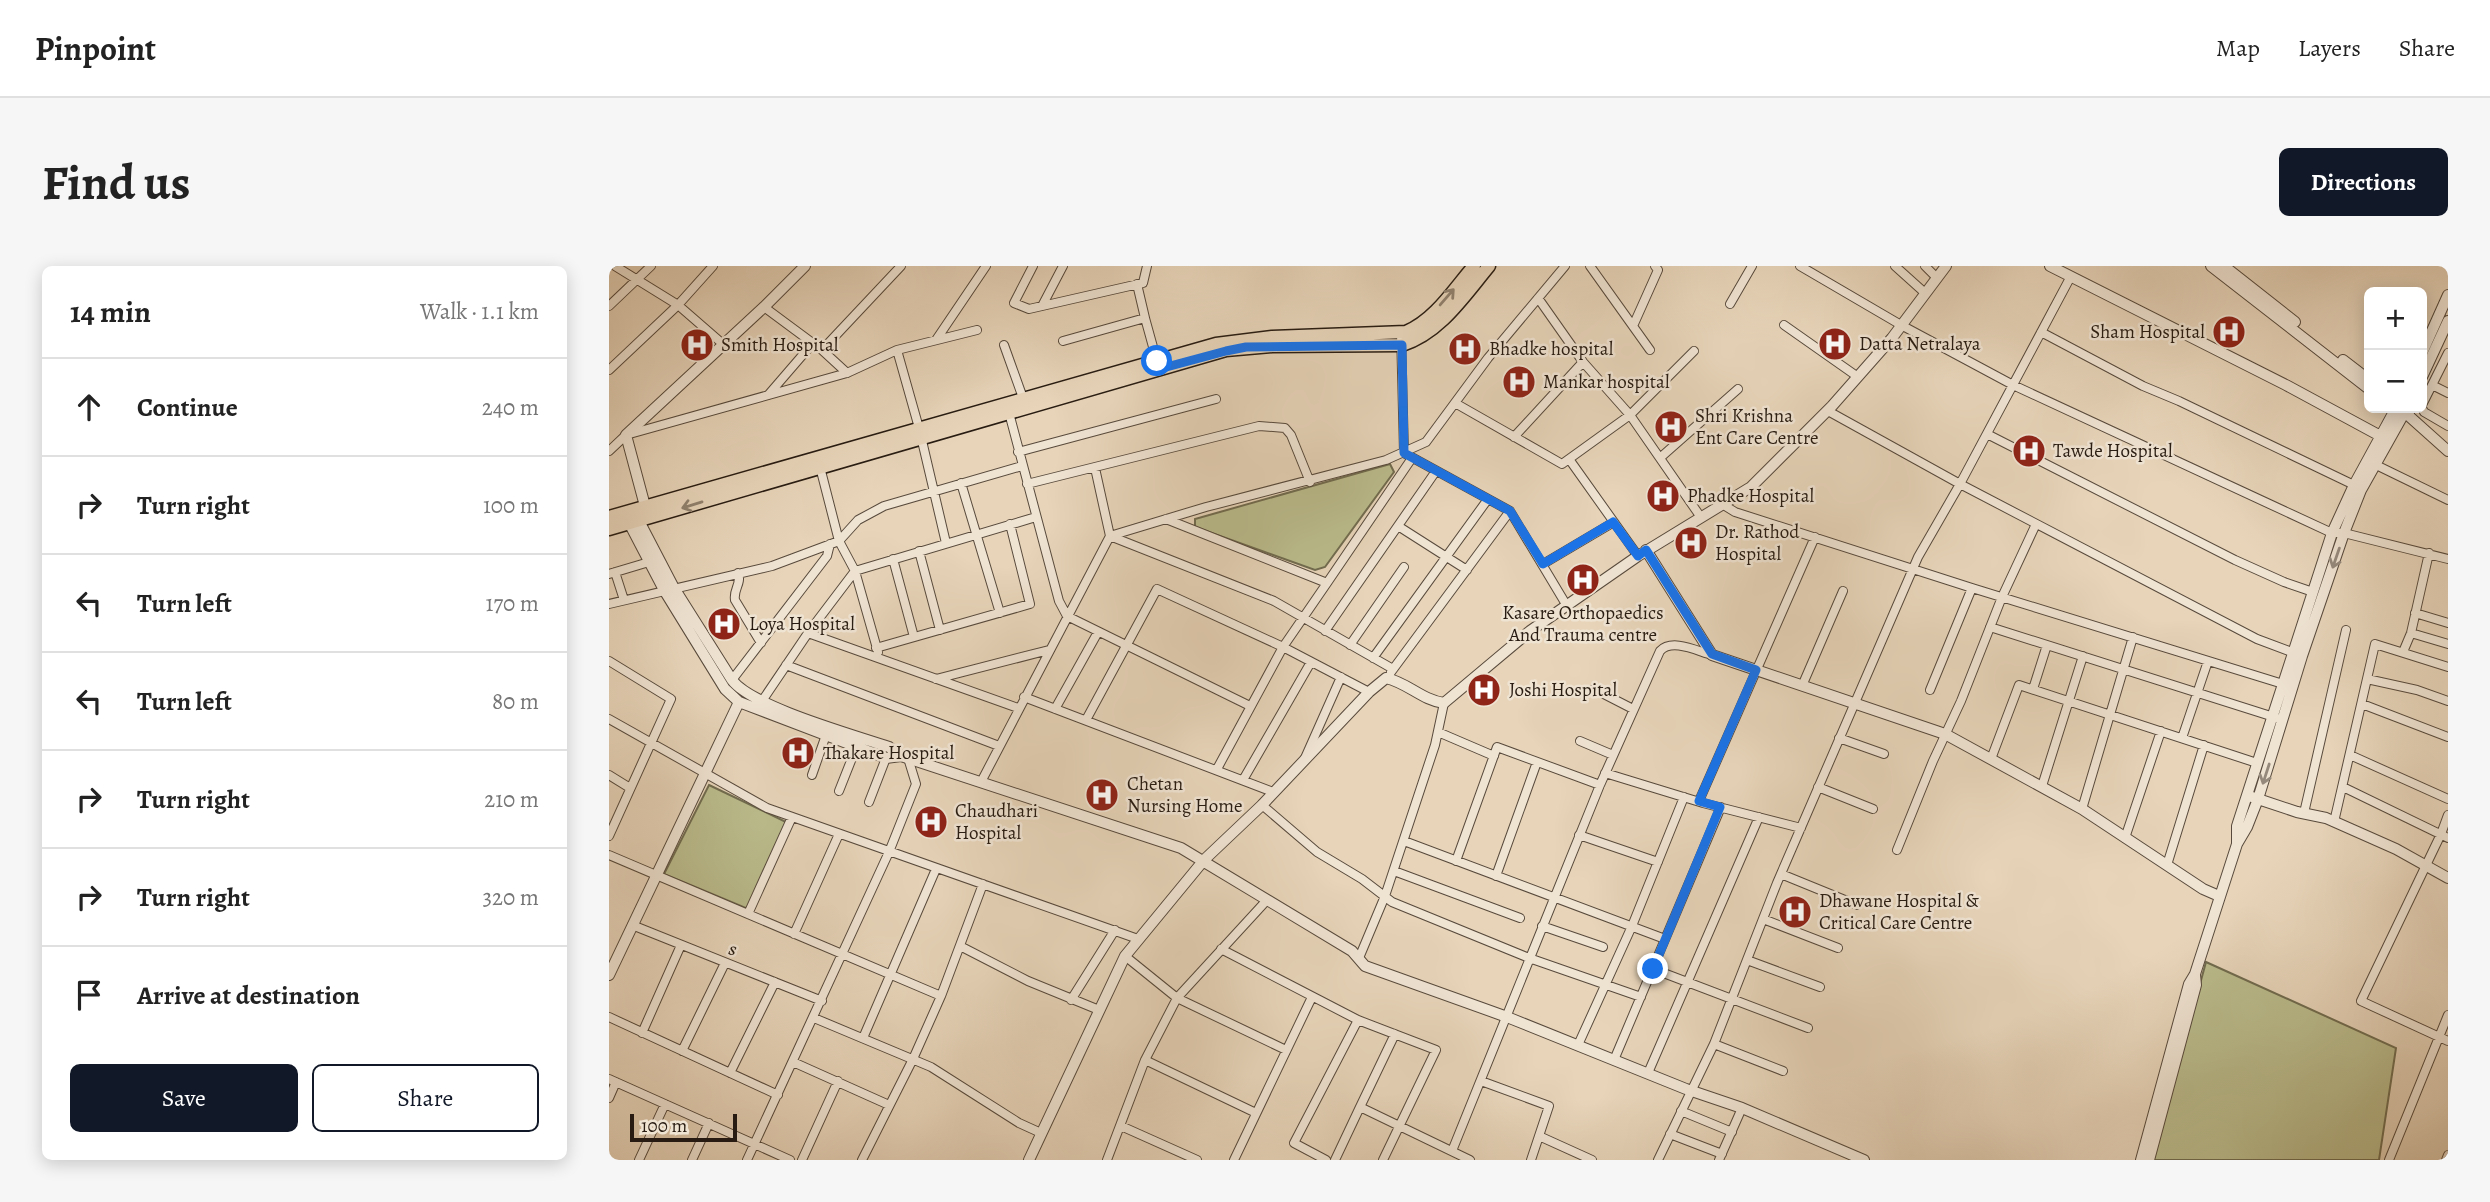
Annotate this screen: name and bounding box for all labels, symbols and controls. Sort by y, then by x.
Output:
text: Pinpoint [35,26,156,71]
text: Map [2216,32,2260,64]
text: Layers [2298,32,2361,64]
text: Share [2399,32,2455,64]
button: Directions [2279,148,2448,216]
text: Find us [42,149,190,216]
map controls [2364,287,2427,413]
button: + [2364,287,2427,350]
one-way arrow [1439,288,1455,306]
text: 14 min [70,292,151,332]
text: Walk · 1.1 km [420,296,539,327]
hospital icon: Sham Hospital [2210,313,2248,351]
place label: Sham Hospital [2090,319,2205,345]
hospital icon: Datta Netralaya [1816,325,1854,363]
hospital icon: Smith Hospital [678,326,716,364]
hospital icon: Bhadke hospital [1446,330,1484,368]
place label: Datta Netralaya [1859,331,1981,357]
place label: Smith Hospital [721,332,839,358]
place label: Bhadke hospital [1489,336,1614,362]
route start [1141,345,1172,376]
button: − [2364,350,2427,413]
hospital icon: Mankar hospital [1500,363,1538,401]
place label: Mankar hospital [1543,369,1670,395]
icon: ahead [70,388,108,426]
text: Continue [137,390,238,425]
text: 240 m [482,392,539,423]
place label: Shri Krishna Ent Care Centre [1695,403,1819,451]
hospital icon: Shri Krishna Ent Care Centre [1652,408,1690,446]
hospital icon: Tawde Hospital [2010,432,2048,470]
place label: Tawde Hospital [2053,438,2173,464]
hospital icon: Phadke Hospital [1644,477,1682,515]
place label: Phadke Hospital [1687,483,1815,509]
icon: right [70,486,108,524]
text: Turn right [137,488,250,523]
text: 100 m [483,490,539,521]
one-way arrow [681,500,703,513]
place label: Dr. Rathod Hospital [1715,519,1800,567]
hospital icon: Dr. Rathod Hospital [1672,524,1710,562]
one-way arrow [2329,546,2341,568]
hospital icon: Kasare Orthopaedics And Trauma centre [1564,561,1602,599]
icon: left [70,584,108,622]
text: Turn left [137,586,232,621]
text: 170 m [486,588,539,619]
place label: Kasare Orthopaedics And Trauma centre [1502,600,1664,648]
hospital icon: Loya Hospital [705,605,743,643]
place label: Loya Hospital [749,611,855,637]
hospital icon: Joshi Hospital [1465,671,1503,709]
place label: Joshi Hospital [1509,677,1617,703]
icon: left [70,682,108,720]
text: Turn left [137,684,232,719]
text: 80 m [492,686,539,717]
hospital icon: Thakare Hospital [779,734,817,772]
place label: Thakare Hospital [823,740,955,766]
one-way arrow [2259,763,2272,785]
place label: Chetan Nursing Home [1127,771,1243,819]
hospital icon: Chetan Nursing Home [1083,776,1121,814]
icon: right [70,780,108,818]
text: Turn right [137,782,250,817]
text: 210 m [484,784,539,815]
place label: Chaudhari Hospital [955,798,1038,846]
hospital icon: Chaudhari Hospital [912,803,950,841]
icon: right [70,878,108,916]
text: Turn right [137,880,250,915]
text: 320 m [483,882,539,913]
place label: Dhawane Hospital & Critical Care Centre [1819,888,1980,936]
hospital icon: Dhawane Hospital & Critical Care Centre [1776,893,1814,931]
street label: s [725,936,741,962]
route end [1637,953,1668,984]
icon: arrive [70,976,108,1014]
text: Arrive at destination [137,978,360,1013]
button: Save [70,1064,298,1132]
button: Share [312,1064,539,1132]
scale bar [630,1111,737,1143]
text: 100 m [641,1113,687,1139]

